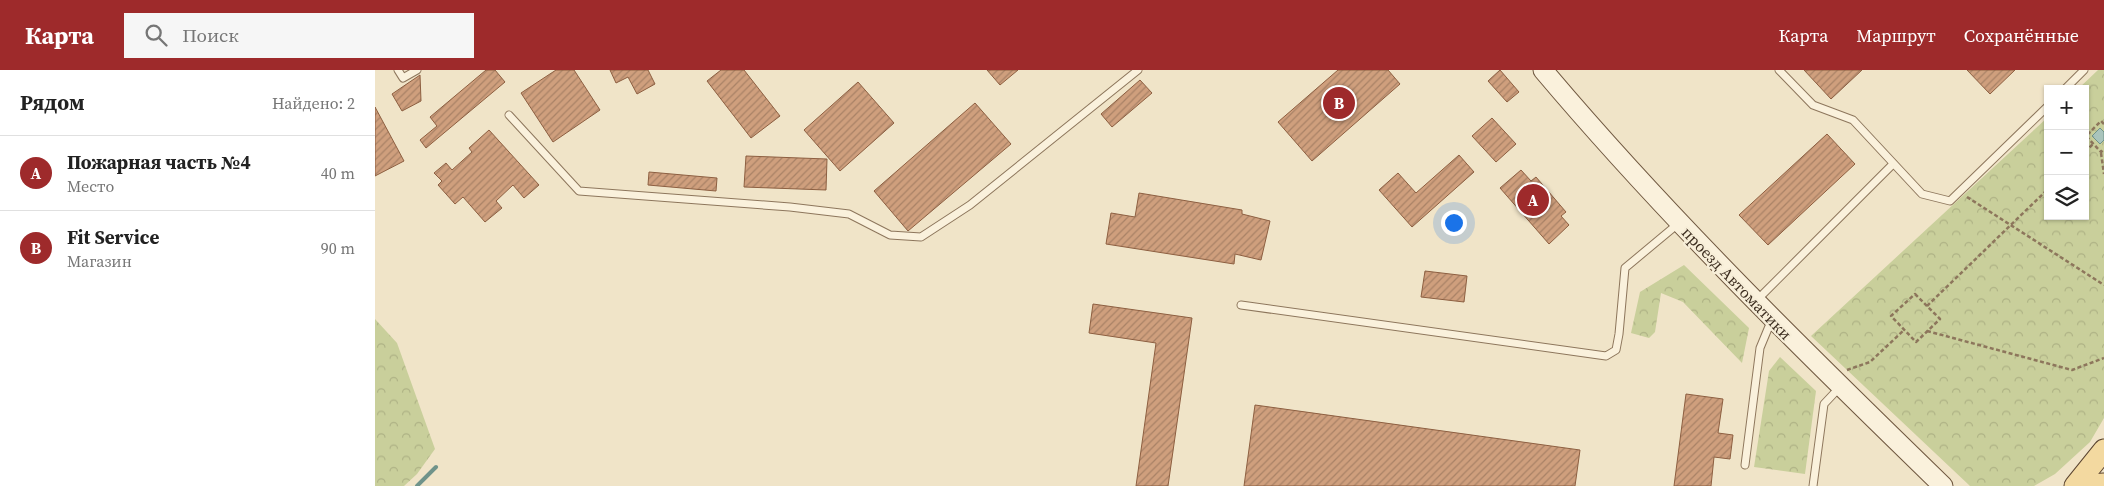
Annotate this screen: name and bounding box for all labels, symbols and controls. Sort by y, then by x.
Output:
search box [124,13,474,58]
text: Карта [25,19,94,52]
icon: search [142,21,170,49]
text: Поиск [182,22,239,48]
text: Карта [1779,23,1828,48]
text: Маршрут [1856,23,1936,48]
text: Сохранённые [1964,23,2079,48]
pin: B [1323,84,1355,122]
map controls [2044,85,2089,220]
button: + [2044,85,2089,130]
text: Рядом [20,88,85,117]
text: Найдено: 2 [272,92,355,114]
button: − [2044,130,2089,175]
text: Пожарная часть №4 [67,149,251,175]
text: A [31,162,41,184]
text: 40 m [321,162,355,184]
text: Место [67,175,114,197]
button: layers [2044,175,2089,220]
pin: A [1517,181,1549,219]
your location [1441,210,1467,236]
street label: проезд Автоматики [1677,222,1797,344]
text: Fit Service [67,224,159,250]
text: B [31,237,41,259]
text: 90 m [321,237,355,259]
text: Магазин [67,250,132,272]

